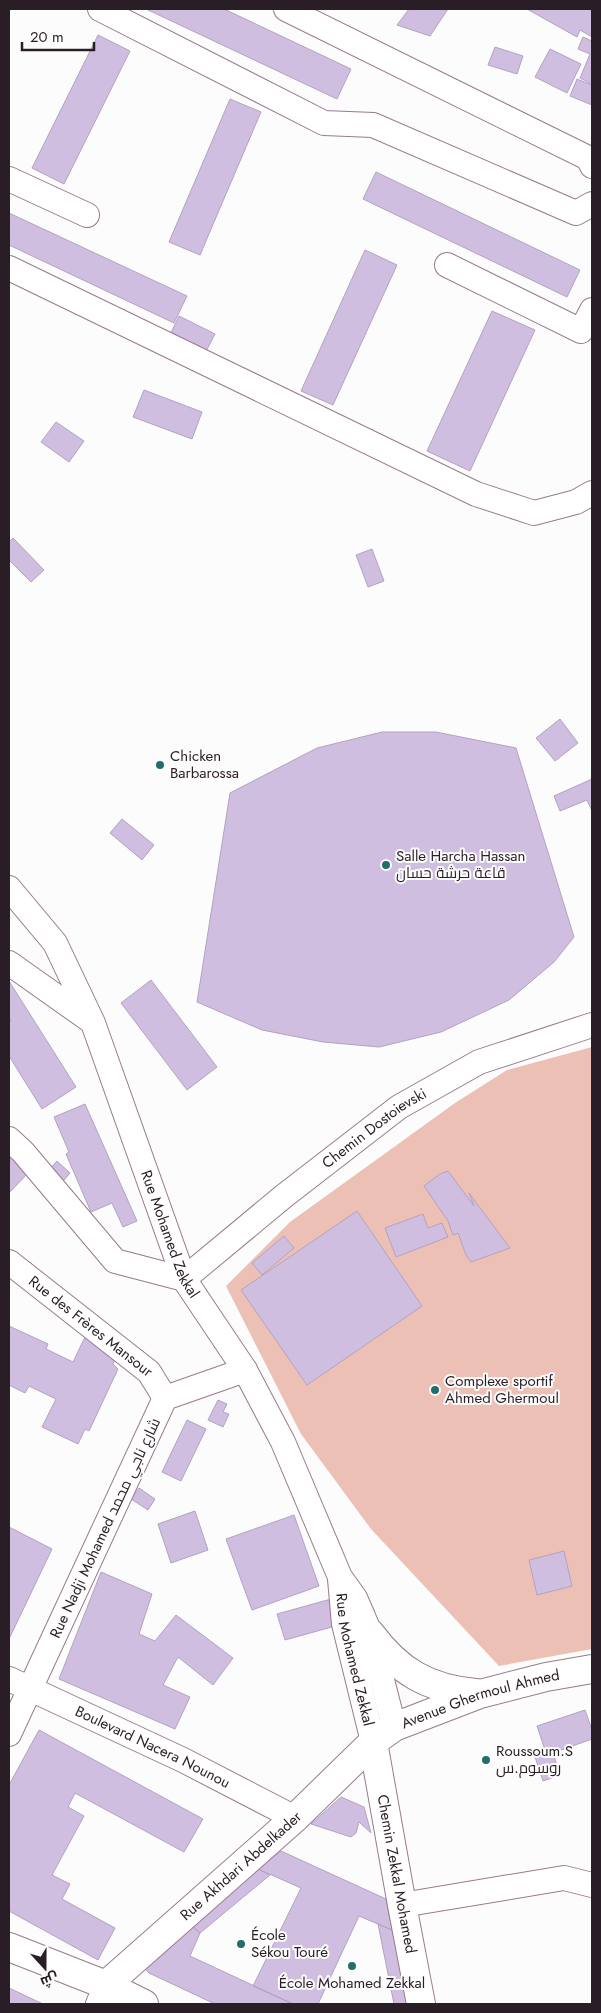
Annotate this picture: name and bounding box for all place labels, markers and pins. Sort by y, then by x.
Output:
place label: Chicken Barbarossa [170,745,239,784]
marker: Chicken Barbarossa [154,759,166,771]
place label: Salle Harcha Hassan قاعة حرشة حسان [396,845,525,884]
marker: Salle Harcha Hassan قاعة حرشة حسان [380,859,392,871]
place label: Complexe sportif Ahmed Ghermoul [445,1370,559,1409]
marker: Complexe sportif Ahmed Ghermoul [429,1384,441,1396]
place label: Roussoum.S روسوم.س [496,1740,573,1779]
marker: Roussoum.S روسوم.س [480,1754,492,1766]
place label: École Sékou Touré [251,1924,328,1963]
marker: École Sékou Touré [235,1938,247,1950]
marker: École Mohamed Zekkal [346,1960,358,1972]
place label: École Mohamed Zekkal [279,1972,425,1994]

